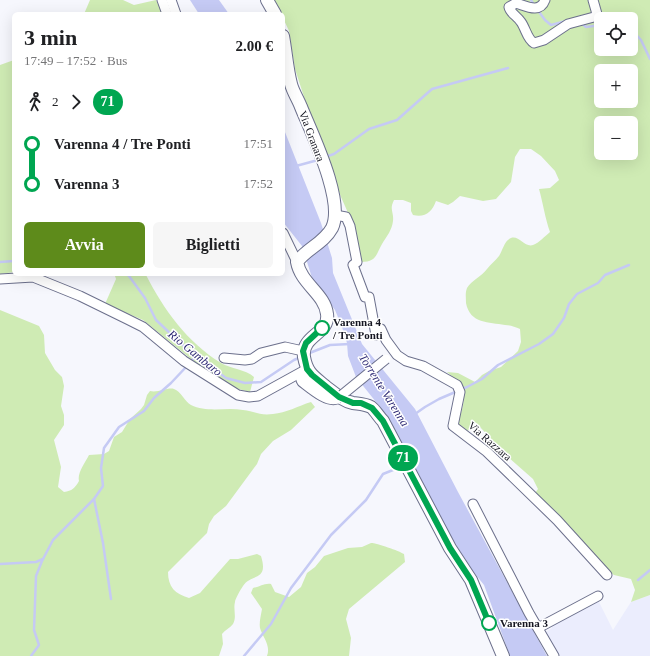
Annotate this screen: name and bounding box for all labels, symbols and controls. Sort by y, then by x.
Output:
map controls [594,12,638,160]
button: locate [594,12,638,56]
text: 3 min [24,25,77,50]
text: 2.00 € [236,38,273,54]
text: 17:49 – 17:52 · Bus [24,53,127,68]
button: + [594,64,638,108]
icon: walk [24,91,46,113]
icon: forward [65,91,87,113]
text: 2 [52,94,59,109]
text: 71 [101,94,115,109]
street label: Via Granara [297,109,327,163]
button: − [594,116,638,160]
text: Varenna 4 / Tre Ponti [54,136,191,152]
text: 17:51 [243,136,273,151]
text: Varenna 3 [54,176,119,192]
text: 17:52 [243,176,273,191]
button: Avvia [24,222,145,268]
button: Biglietti [153,222,273,268]
place label: Varenna 4 / Tre Ponti [332,316,383,341]
marker: Varenna 4 / Tre Ponti [314,320,330,336]
water label: Rio Gambaro [164,326,225,379]
water label: Torrente Varenna [356,351,412,429]
street label: Via Razzara [466,419,514,463]
line badge: 71 [385,445,421,471]
text: 71 [396,450,410,465]
marker: Varenna 3 [481,615,497,631]
place label: Varenna 3 [500,617,548,629]

